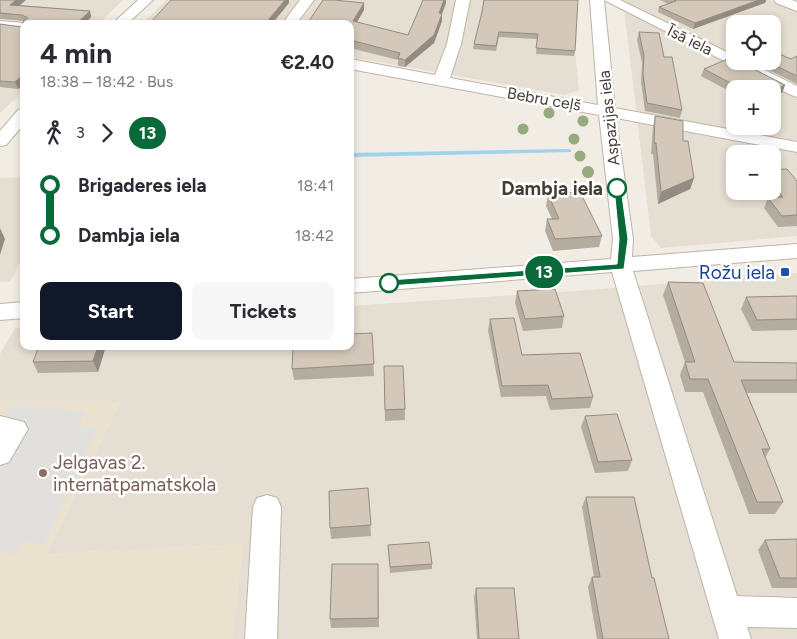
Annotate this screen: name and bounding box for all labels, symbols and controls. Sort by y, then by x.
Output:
map controls [726,15,781,200]
button: locate [726,15,781,70]
street label: Īsā iela [663,20,716,59]
text: 4 min [40,36,112,70]
text: €2.40 [281,51,334,74]
street label: Aspazijas iela [595,70,623,166]
text: 18:38 – 18:42 · Bus [40,72,173,91]
button: + [726,80,781,135]
street label: Bebru ceļš [506,83,582,115]
icon: walk [40,119,68,147]
icon: forward [93,119,121,147]
text: 13 [139,122,156,144]
text: 3 [76,123,85,142]
button: − [726,145,781,200]
text: Brigaderes iela [78,174,207,197]
text: 18:41 [297,176,334,195]
place label: Dambja iela [501,177,603,200]
marker: Dambja iela [607,178,627,198]
text: Dambja iela [78,224,180,247]
text: 18:42 [295,226,334,245]
line badge: 13 [522,256,566,288]
text: 13 [535,261,553,283]
place label: Rožu iela [699,261,775,284]
marker: Rožu iela [779,266,791,278]
unlabelled marker [379,273,399,293]
button: Start [40,282,182,340]
button: Tickets [192,282,334,340]
place label: Jelgavas 2. internātpamatskola [53,451,216,496]
marker: Jelgavas 2. internātpamatskola [37,467,49,479]

